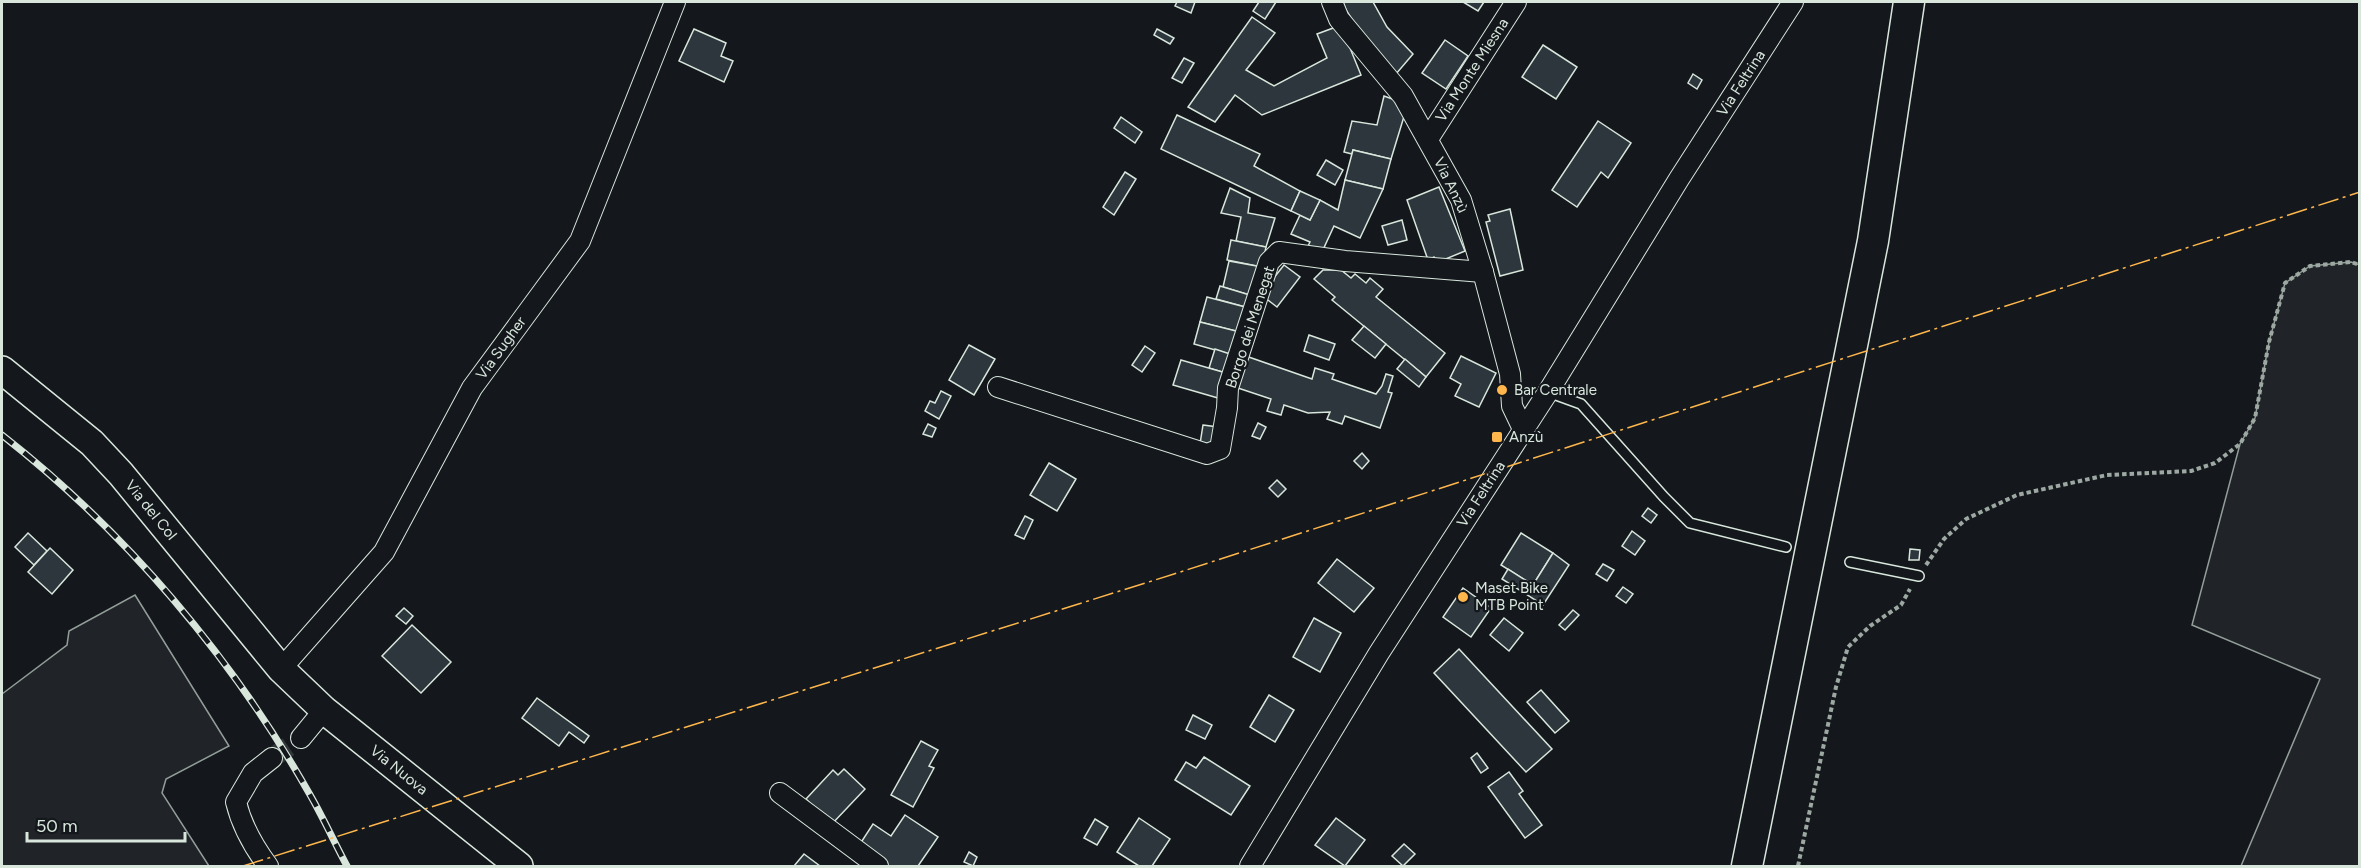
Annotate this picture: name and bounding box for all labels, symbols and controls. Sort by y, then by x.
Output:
street label: Via Monte Miesna [1432,15,1512,125]
street label: Via Feltrina [1713,47,1769,119]
street label: Via Anzù [1430,154,1472,216]
street label: Borgo dei Menegat [1222,263,1278,391]
street label: Via Sugher [472,313,530,383]
place label: Bar Centrale [1514,381,1597,399]
marker: Bar Centrale [1495,383,1509,397]
place label: Anzù [1509,428,1543,446]
marker: Anzù [1490,430,1504,444]
street label: Via Feltrina [1453,458,1509,530]
street label: Via del Col [121,476,181,544]
place label: Maset Bike MTB Point [1475,579,1548,614]
marker: Maset Bike MTB Point [1456,590,1470,604]
street label: Via Nuova [367,741,431,799]
scale bar [27,805,184,843]
text: 50 m [36,815,78,837]

